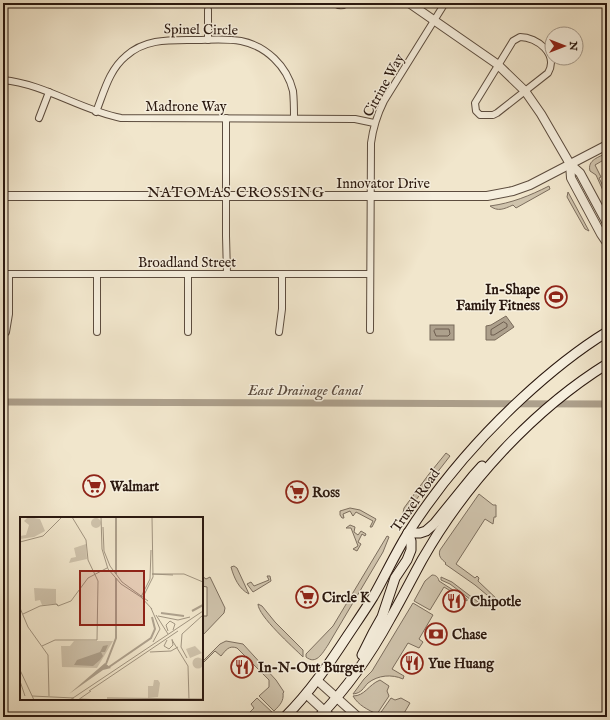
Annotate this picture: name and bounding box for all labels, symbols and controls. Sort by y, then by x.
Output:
street label: Spinel Circle [164,20,239,40]
north arrow [544,26,584,66]
text: N [566,40,580,51]
street label: Citrine Way [359,51,409,120]
street label: Madrone Way [145,98,227,116]
street label: Innovator Drive [336,175,430,193]
district label: NATOMAS CROSSING [147,183,325,202]
street label: Broadland Street [138,254,236,272]
place label: In-Shape Family Fitness [456,281,541,315]
sports icon: In-Shape Family Fitness [543,284,569,310]
water label: East Drainage Canal [247,381,364,401]
street label: Truxel Road [387,465,444,536]
supermarket icon: Walmart [81,473,107,499]
place label: Walmart [109,478,159,496]
supermarket icon: Ross [284,479,310,505]
place label: Ross [312,484,340,502]
inset map [20,517,203,700]
supermarket icon: Circle K [294,584,320,610]
restaurant icon: Chipotle [441,588,467,614]
place label: Circle K [322,589,371,607]
place label: Chipotle [470,593,522,611]
bank icon: Chase [423,621,449,647]
place label: Chase [452,626,487,644]
restaurant icon: Yue Huang [399,650,425,676]
restaurant icon: In-N-Out Burger [229,654,255,680]
place label: Yue Huang [428,655,495,673]
place label: In-N-Out Burger [258,659,365,677]

